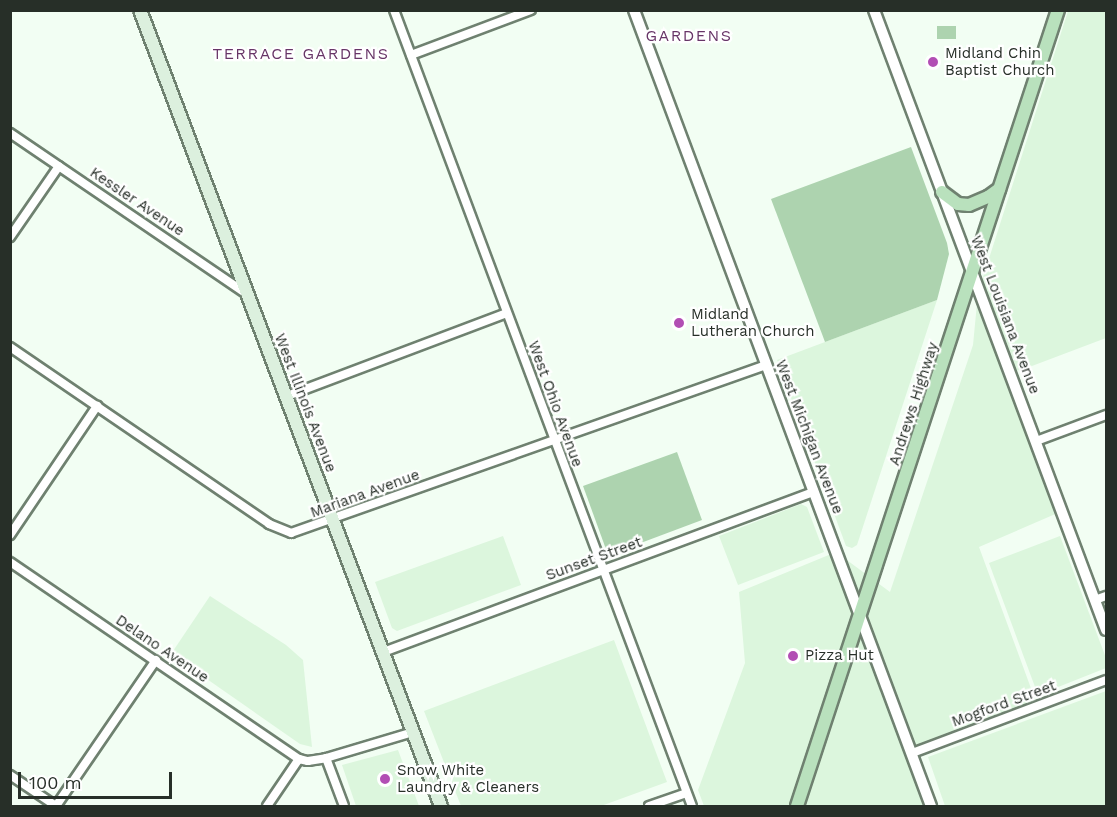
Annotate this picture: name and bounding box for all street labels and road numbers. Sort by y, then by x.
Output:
street label: Kessler Avenue [86,163,188,241]
street label: West Louisiana Avenue [966,233,1044,397]
street label: West Illinois Avenue [270,331,340,475]
street label: West Ohio Avenue [524,338,586,470]
street label: Andrews Highway [886,340,942,468]
street label: West Michigan Avenue [771,357,847,517]
street label: Mariana Avenue [308,466,422,522]
street label: Sunset Street [543,533,645,585]
street label: Delano Avenue [112,611,212,687]
street label: Mogford Street [949,677,1059,731]

